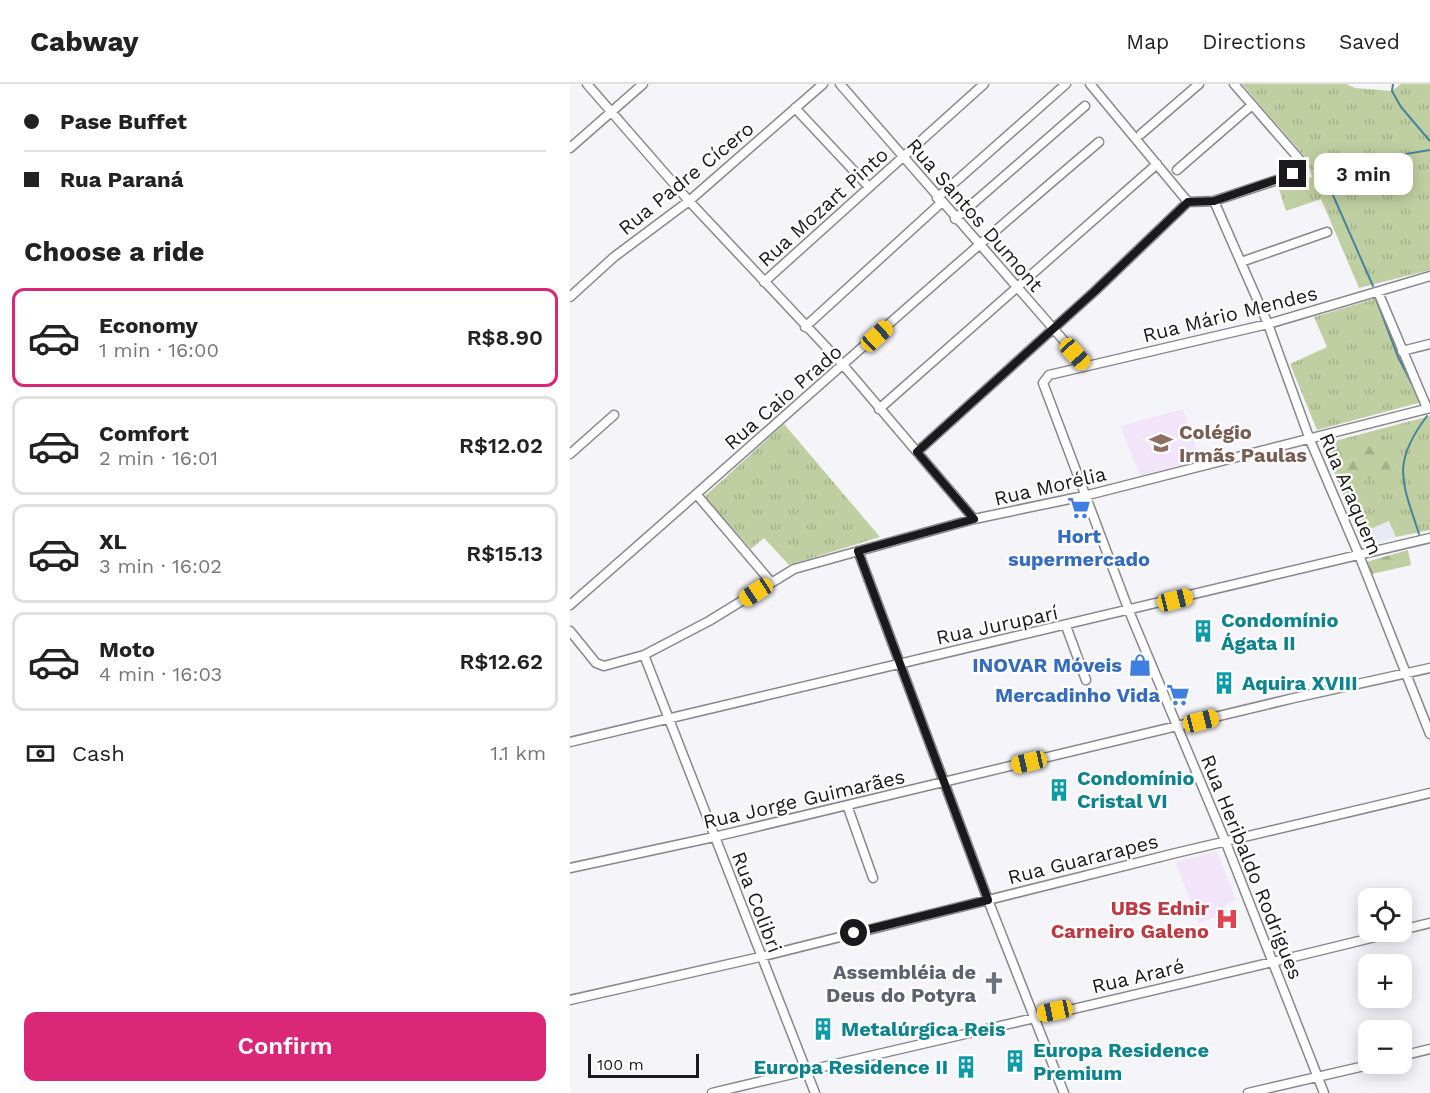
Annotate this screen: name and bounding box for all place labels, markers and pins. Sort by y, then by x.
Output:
place label: Colégio Irmãs Paulas [1179,420,1307,467]
school or university icon: Colégio Irmãs Paulas [1148,430,1174,456]
supermarket icon: Hort supermercado [1066,495,1092,521]
place label: Hort supermercado [1008,524,1150,571]
place label: Condomínio Ágata II [1221,608,1338,655]
building icon: Condomínio Ágata II [1190,618,1216,644]
shop icon: INOVAR Móveis [1127,652,1153,678]
place label: INOVAR Móveis [972,653,1122,677]
building icon: Aquira XVIII [1211,670,1237,696]
place label: Aquira XVIII [1242,671,1358,695]
supermarket icon: Mercadinho Vida [1165,682,1191,708]
place label: Mercadinho Vida [995,683,1160,707]
place label: Condomínio Cristal VI [1077,766,1194,813]
building icon: Condomínio Cristal VI [1046,777,1072,803]
place label: UBS Ednir Carneiro Galeno [1051,896,1209,943]
hospital icon: UBS Ednir Carneiro Galeno [1214,906,1240,932]
place label: Assembléia de Deus do Potyra [826,960,976,1007]
church icon: Assembléia de Deus do Potyra [981,970,1007,996]
building icon: Metalúrgica Reis [810,1016,836,1042]
place label: Metalúrgica Reis [841,1017,1006,1041]
place label: Europa Residence Premium [1033,1038,1209,1085]
building icon: Europa Residence Premium [1002,1048,1028,1074]
building icon: Europa Residence II [953,1054,979,1080]
place label: Europa Residence II [754,1055,948,1079]

